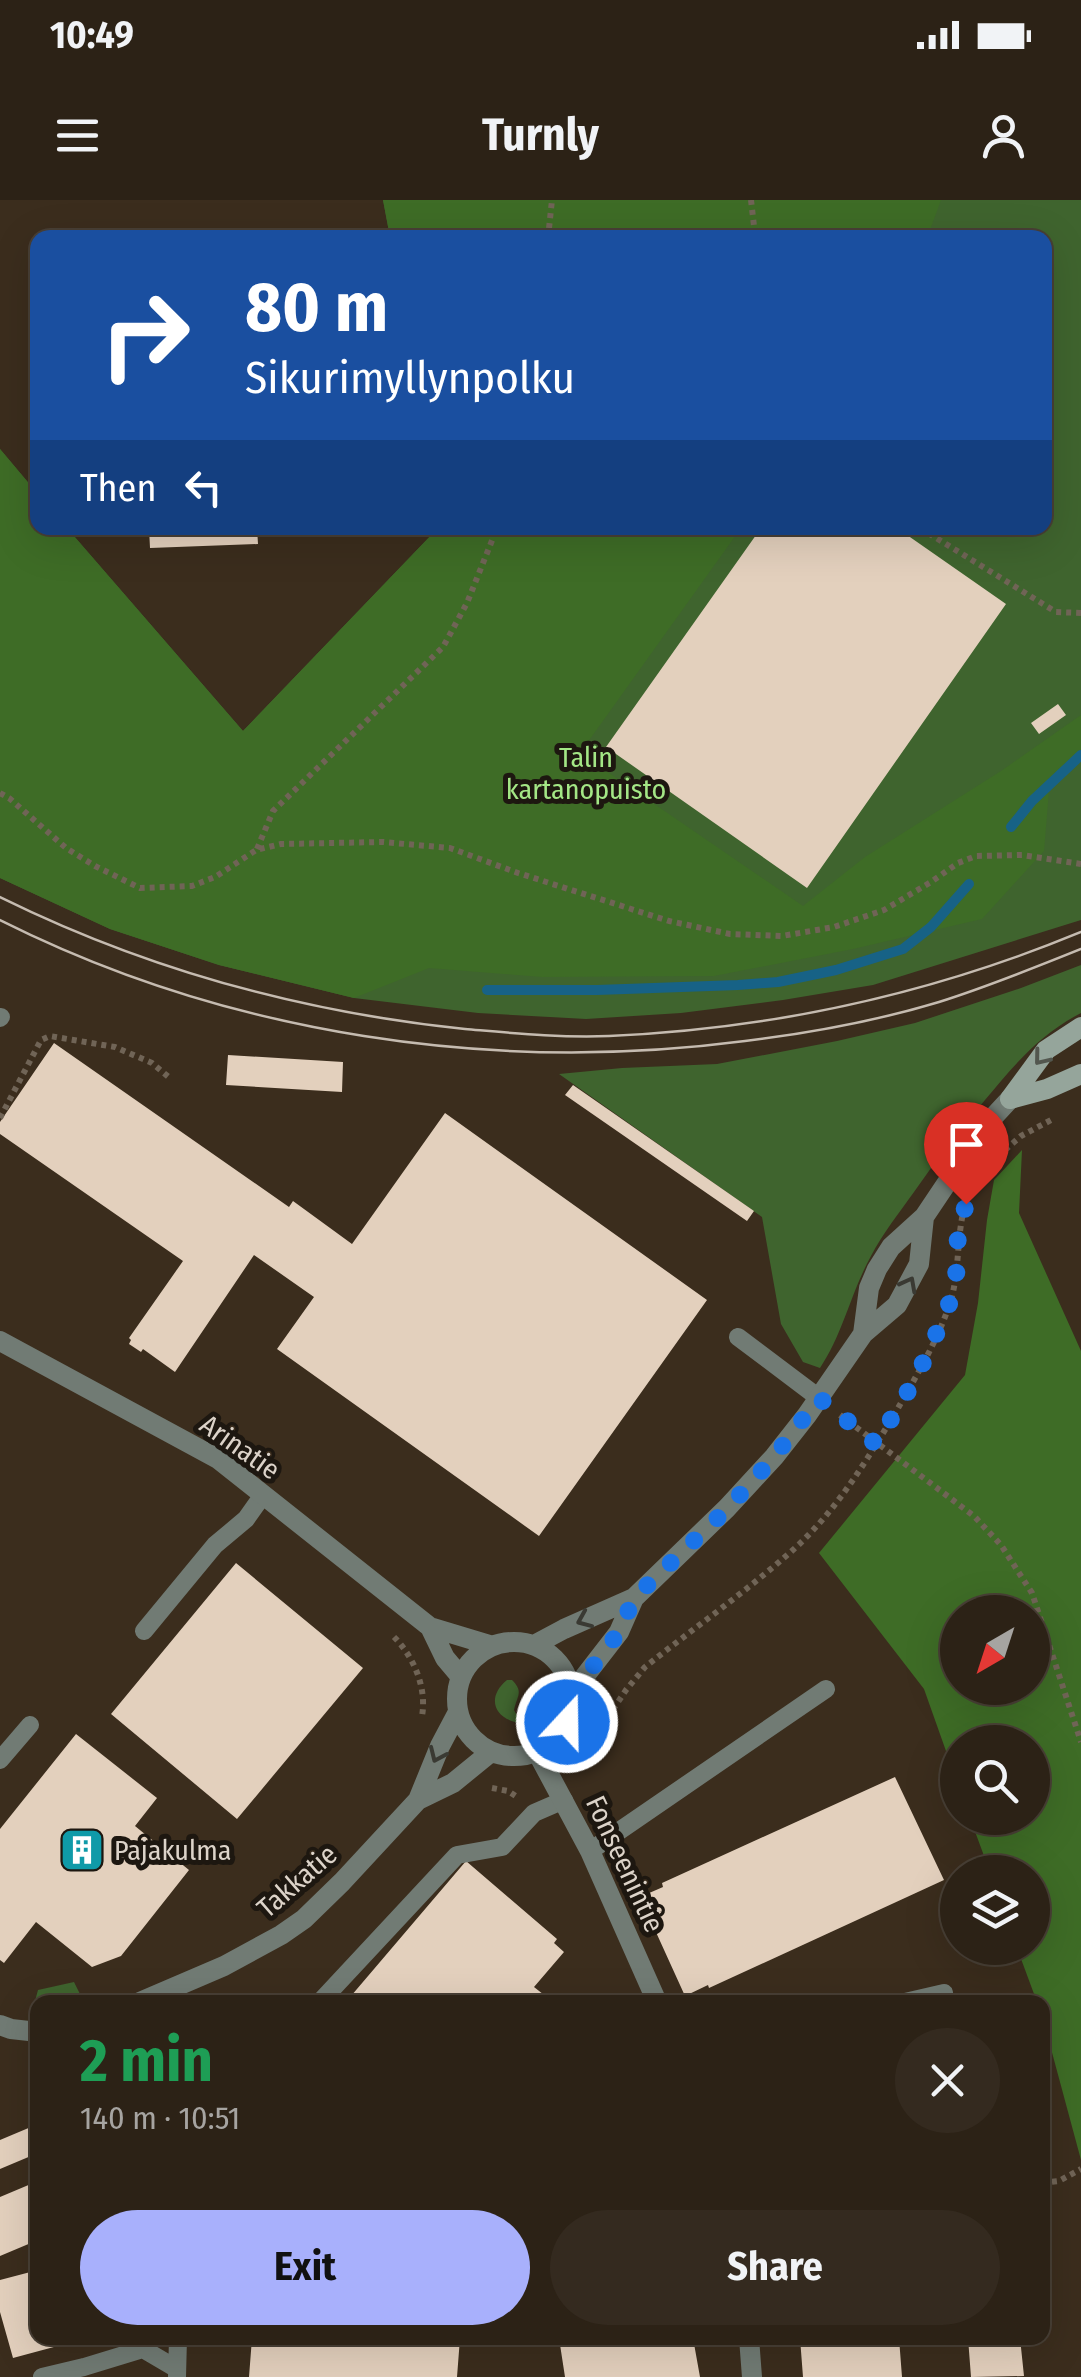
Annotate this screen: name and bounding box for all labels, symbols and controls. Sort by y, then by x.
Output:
text: 10:49 [50,12,134,58]
icon: menu [50,108,105,163]
text: Turnly [482,108,599,162]
icon: person [976,108,1031,163]
text: 80 m [245,266,388,350]
icon: right [80,270,210,400]
text: Sikurimyllynpolku [245,351,575,405]
icon: left [176,460,231,515]
text: Then [80,465,156,511]
park label: Talin kartanopuisto [506,741,666,806]
one-way arrow [1035,1047,1053,1065]
pin [924,1102,1009,1205]
icon: arrive [939,1117,994,1172]
one-way arrow [896,1276,916,1294]
street label: Arinatie [194,1408,286,1486]
north arrow [940,1595,1050,1705]
map controls [940,1595,1050,1965]
one-way arrow [576,1608,594,1628]
position arrow [515,1670,619,1774]
button: search [940,1725,1050,1835]
one-way arrow [429,1745,449,1763]
street label: Fonseenintie [579,1790,671,1938]
building icon: Pajakulma [59,1827,105,1873]
place label: Pajakulma [114,1834,232,1867]
street label: Takkatie [250,1837,344,1925]
button: layers [940,1855,1050,1965]
text: 2 min [80,2025,213,2097]
button: close [895,2028,1000,2133]
text: 140 m · 10:51 [80,2099,240,2137]
button: Exit [80,2210,530,2325]
button: Share [550,2210,1000,2325]

